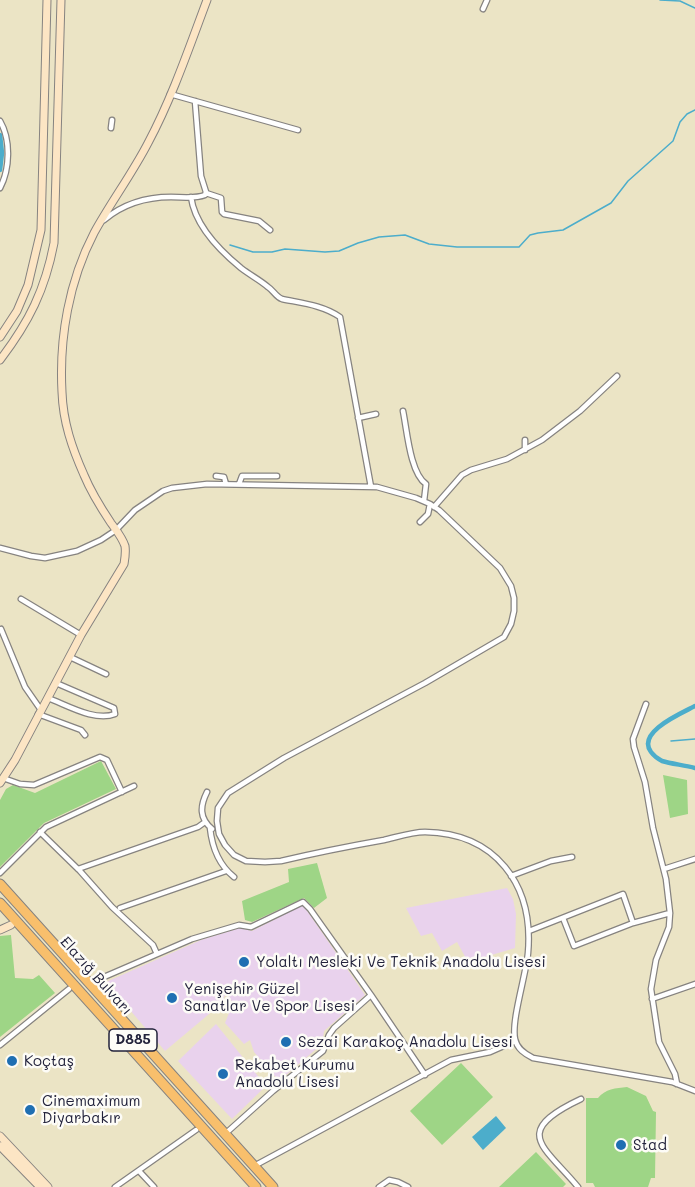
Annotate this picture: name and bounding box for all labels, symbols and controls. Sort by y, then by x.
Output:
street label: Elazığ Bulvarı [56,933,136,1019]
place label: Yolaltı Mesleki Ve Teknik Anadolu Lisesi [256,953,546,971]
marker: Yolaltı Mesleki Ve Teknik Anadolu Lisesi [237,955,251,969]
place label: Yenişehir Güzel Sanatlar Ve Spor Lisesi [184,980,355,1015]
marker: Yenişehir Güzel Sanatlar Ve Spor Lisesi [165,991,179,1005]
road number: D885 [109,1029,157,1051]
place label: Sezai Karakoç Anadolu Lisesi [298,1033,513,1051]
marker: Sezai Karakoç Anadolu Lisesi [279,1035,293,1049]
place label: Koçtaş [24,1052,74,1070]
marker: Koçtaş [5,1054,19,1068]
place label: Rekabet Kurumu Anadolu Lisesi [235,1056,355,1091]
marker: Rekabet Kurumu Anadolu Lisesi [216,1067,230,1081]
place label: Cinemaximum Diyarbakır [42,1092,141,1127]
marker: Cinemaximum Diyarbakır [23,1103,37,1117]
place label: Stad [633,1136,667,1154]
marker: Stad [614,1138,628,1152]

